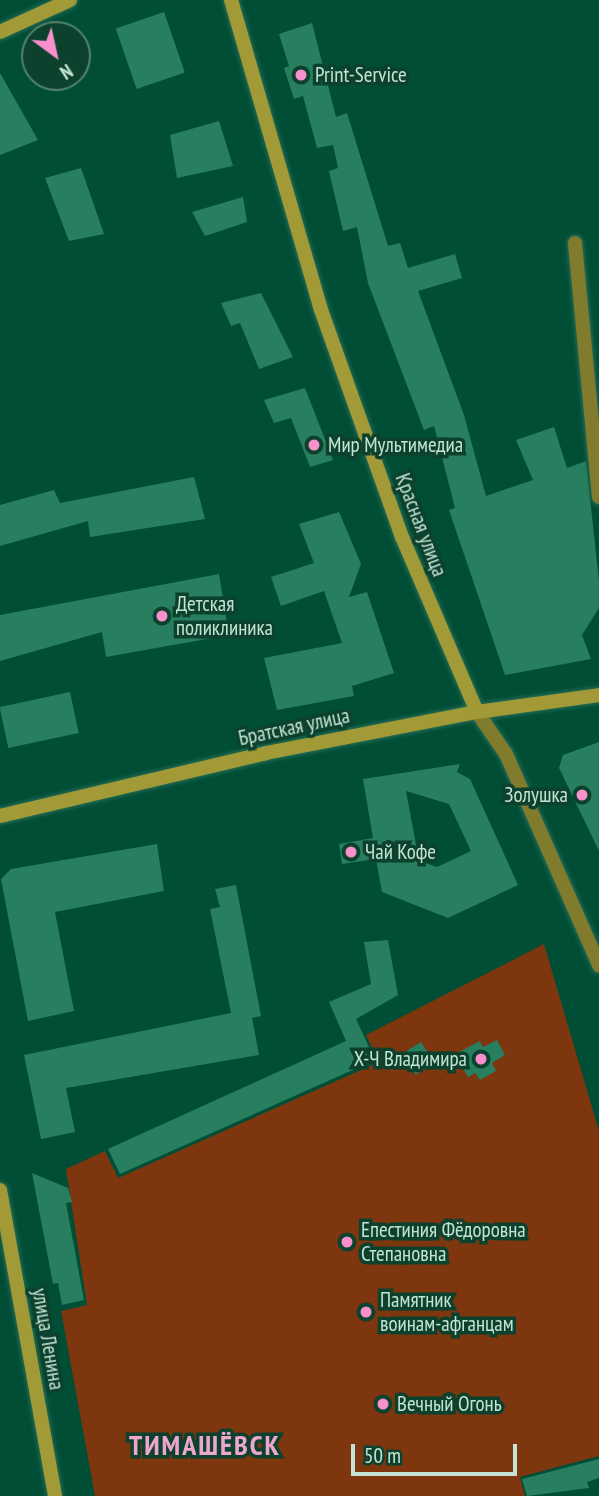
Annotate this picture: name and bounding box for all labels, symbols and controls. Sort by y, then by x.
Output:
north arrow [21,21,91,91]
text: N [56,59,77,85]
place label: Print-Service [315,62,407,88]
marker: Print-Service [293,67,309,83]
place label: Мир Мультимедиа [328,432,463,458]
marker: Мир Мультимедиа [306,437,322,453]
street label: Красная улица [390,470,452,580]
place label: Детская поликлиника [176,591,273,641]
marker: Детская поликлиника [154,608,170,624]
street label: Братская улица [236,703,352,751]
place label: Золушка [504,782,568,808]
marker: Золушка [574,787,590,803]
place label: Чай Кофе [365,839,436,865]
marker: Чай Кофе [343,844,359,860]
place label: Х-Ч Владимира [354,1046,467,1072]
marker: Х-Ч Владимира [473,1051,489,1067]
place label: Епестиния Фёдоровна Степановна [361,1217,526,1267]
marker: Епестиния Фёдоровна Степановна [339,1234,355,1250]
street label: улица Ленина [27,1286,69,1392]
place label: Памятник воинам-афганцам [380,1287,514,1337]
marker: Памятник воинам-афганцам [358,1304,374,1320]
place label: Вечный Огонь [397,1391,502,1417]
marker: Вечный Огонь [375,1396,391,1412]
district label: ТИМАШЁВСК [130,1428,280,1462]
scale bar [354,1430,520,1474]
text: 50 m [364,1442,401,1469]

